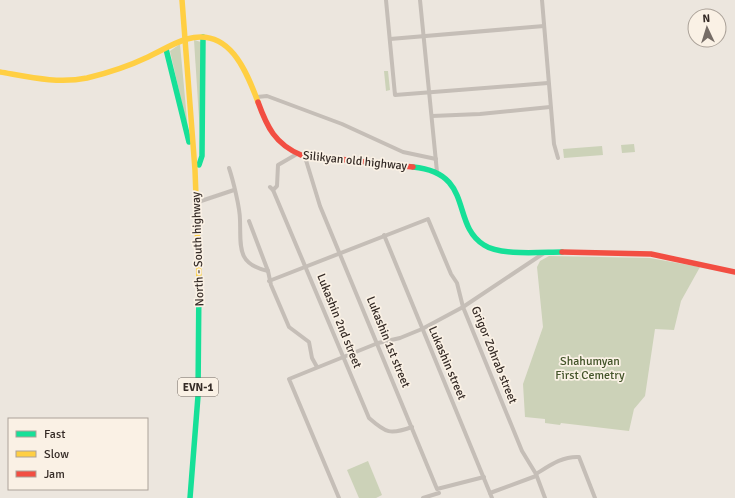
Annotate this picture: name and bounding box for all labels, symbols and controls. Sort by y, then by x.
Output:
north arrow [687,8,727,48]
text: N [702,12,711,25]
street label: Silikyan old highway [302,148,408,174]
street label: North - South highway [188,191,207,307]
street label: Lukashin 2nd street [313,271,365,371]
street label: Lukashin 1st street [363,294,413,390]
street label: Grigor Zohrab street [468,304,520,406]
street label: Lukashin street [425,324,469,402]
park label: Shahumyan First Cemetry [555,354,625,383]
road number: EVN-1 [178,378,218,396]
legend [8,418,148,490]
text: Fast [44,427,65,442]
text: Slow [44,447,69,462]
text: Jam [44,467,65,482]

